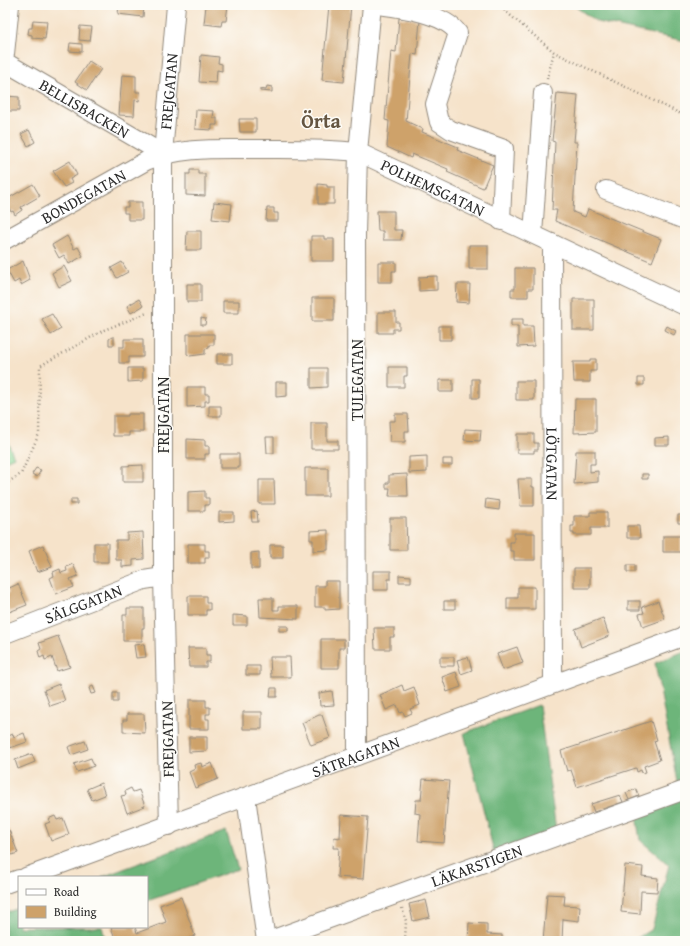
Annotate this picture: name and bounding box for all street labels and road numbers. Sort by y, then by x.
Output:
street label: FREJGATAN [153,52,184,131]
street label: BELLISBACKEN [35,73,135,144]
street label: POLHEMSGATAN [377,153,489,222]
street label: BONDEGATAN [37,162,131,229]
street label: TULEGATAN [345,338,369,421]
street label: FREJGATAN [151,376,175,453]
street label: LÖTGATAN [540,427,565,501]
street label: SÄLGGATAN [41,577,126,629]
street label: FREJGATAN [154,700,180,778]
street label: SÄTRAGATAN [308,729,403,783]
street label: LÄKARSTIGEN [428,838,526,893]

